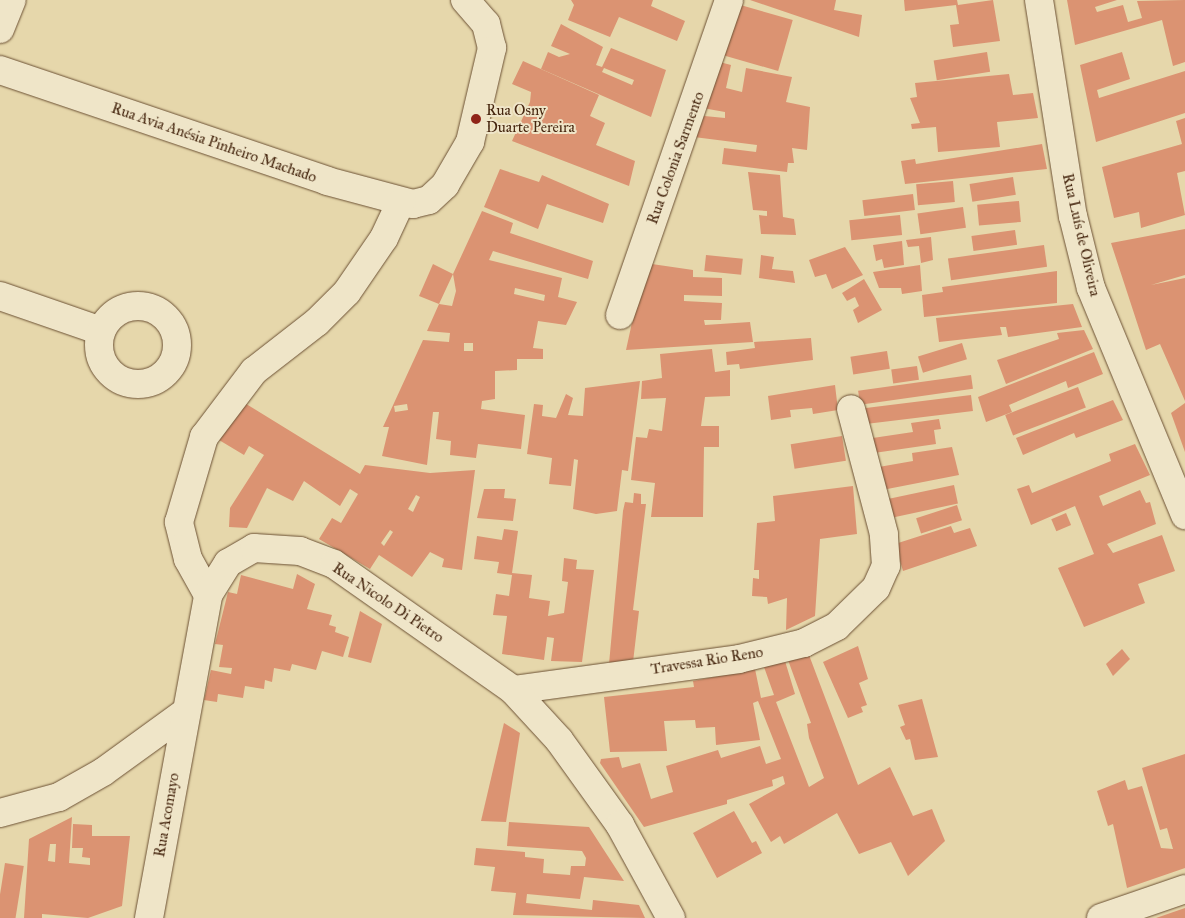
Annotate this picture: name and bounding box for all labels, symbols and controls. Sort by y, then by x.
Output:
street label: Rua Colonia Sarmento [644,89,708,227]
street label: Rua Avia Anésia Pinheiro Machado [109,99,319,187]
place label: Rua Osny Duarte Pereira [486,101,575,136]
marker: Rua Osny Duarte Pereira [470,113,482,125]
street label: Rua Luís de Oliveira [1058,172,1104,298]
street label: Rua Nicolo Di Pietro [329,559,447,647]
street label: Travessa Rio Reno [650,643,764,679]
street label: Rua Acomayo [151,771,183,859]

